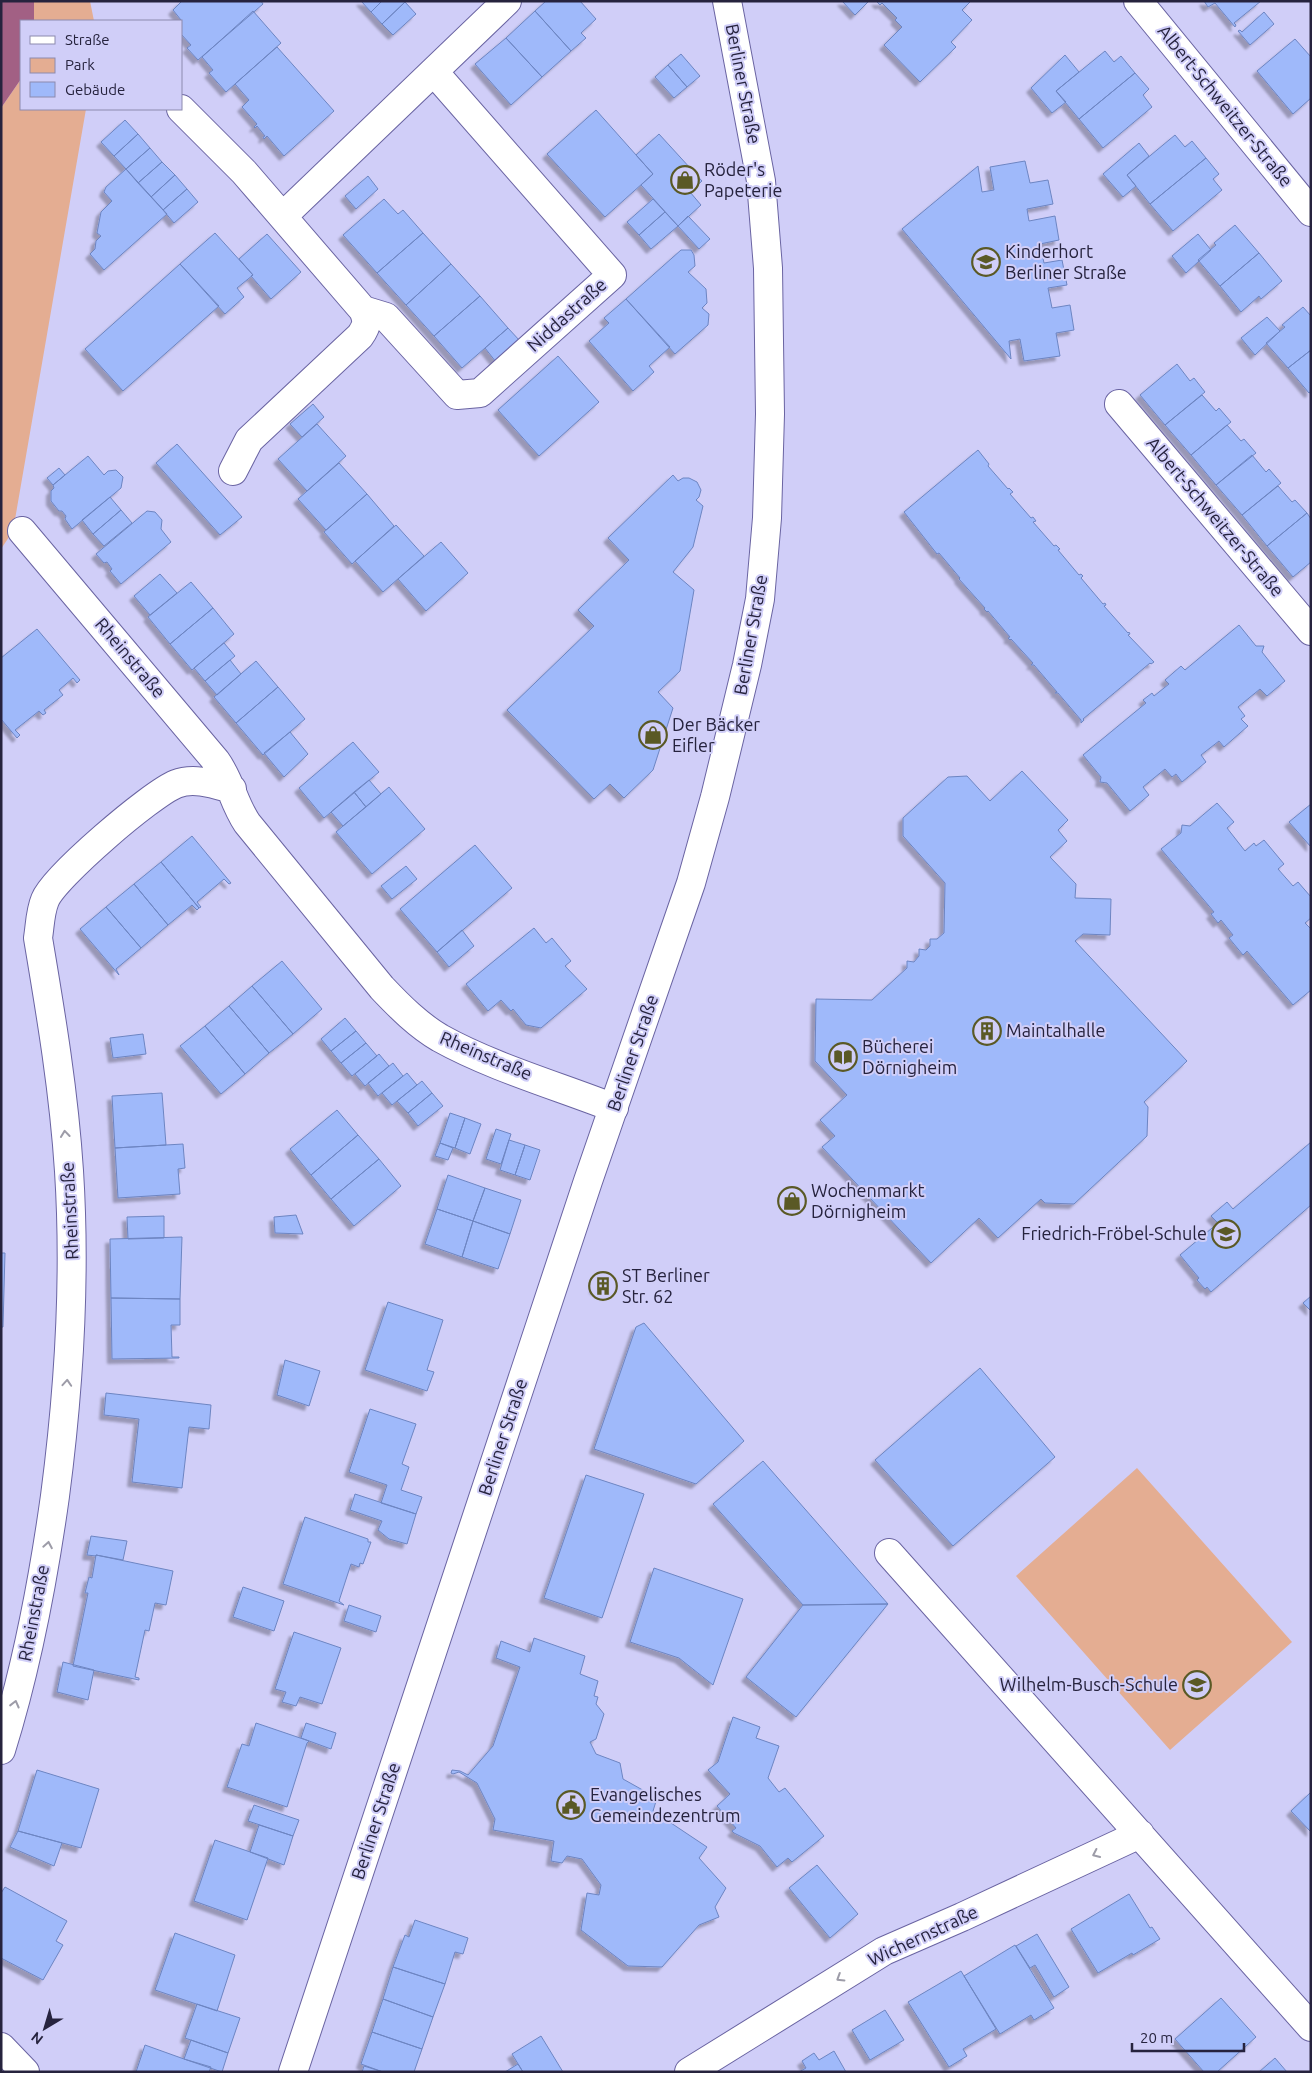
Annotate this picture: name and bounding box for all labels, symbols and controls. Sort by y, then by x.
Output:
legend [20,20,182,110]
street label: Albert-Schweitzer-Straße [1154,21,1297,190]
street label: Berliner Straße [723,22,765,145]
text: Straße [65,31,109,48]
text: Park [65,56,95,73]
text: Gebäude [65,81,125,98]
place label: Röder's Papeterie [704,159,782,200]
shop icon: Röder's Papeterie [670,165,700,195]
place label: Kinderhort Berliner Straße [1005,241,1127,282]
school or university icon: Kinderhort Berliner Straße [971,247,1001,277]
street label: Niddastraße [523,274,610,355]
street label: Albert-Schweitzer-Straße [1143,433,1288,600]
street label: Berliner Straße [730,573,770,697]
street label: Rheinstraße [92,613,170,701]
place label: Der Bäcker Eifler [672,714,760,755]
shop icon: Der Bäcker Eifler [638,720,668,750]
street label: Berliner Straße [603,992,661,1114]
building icon: Maintalhalle [972,1016,1002,1046]
place label: Maintalhalle [1006,1020,1105,1040]
street label: Rheinstraße [437,1027,535,1083]
place label: Bücherei Dörnigheim [862,1036,957,1077]
library icon: Bücherei Dörnigheim [828,1042,858,1072]
one-way arrow [60,1129,71,1137]
street label: Rheinstraße [56,1162,82,1260]
place label: Wochenmarkt Dörnigheim [811,1180,925,1221]
shop icon: Wochenmarkt Dörnigheim [777,1186,807,1216]
school or university icon: Friedrich-Fröbel-Schule [1211,1219,1241,1249]
place label: Friedrich-Fröbel-Schule [1021,1223,1207,1243]
place label: ST Berliner Str. 62 [622,1265,710,1306]
building icon: ST Berliner Str. 62 [588,1271,618,1301]
street label: Berliner Straße [474,1376,530,1498]
one-way arrow [61,1379,72,1387]
one-way arrow [42,1540,52,1549]
street label: Rheinstraße [14,1563,52,1663]
school or university icon: Wilhelm-Busch-Schule [1182,1670,1212,1700]
place label: Wilhelm-Busch-Schule [1000,1674,1178,1694]
one-way arrow [9,1699,20,1708]
street label: Berliner Straße [347,1760,403,1882]
place label: Evangelisches Gemeindezentrum [590,1784,741,1825]
public building icon: Evangelisches Gemeindezentrum [556,1790,586,1820]
one-way arrow [1092,1848,1101,1859]
street label: Wichernstraße [865,1901,981,1969]
one-way arrow [836,1972,845,1982]
north arrow [20,2003,70,2053]
scale bar [1132,2020,1244,2052]
text: N [28,2029,46,2048]
text: 20 m [1140,2029,1173,2046]

